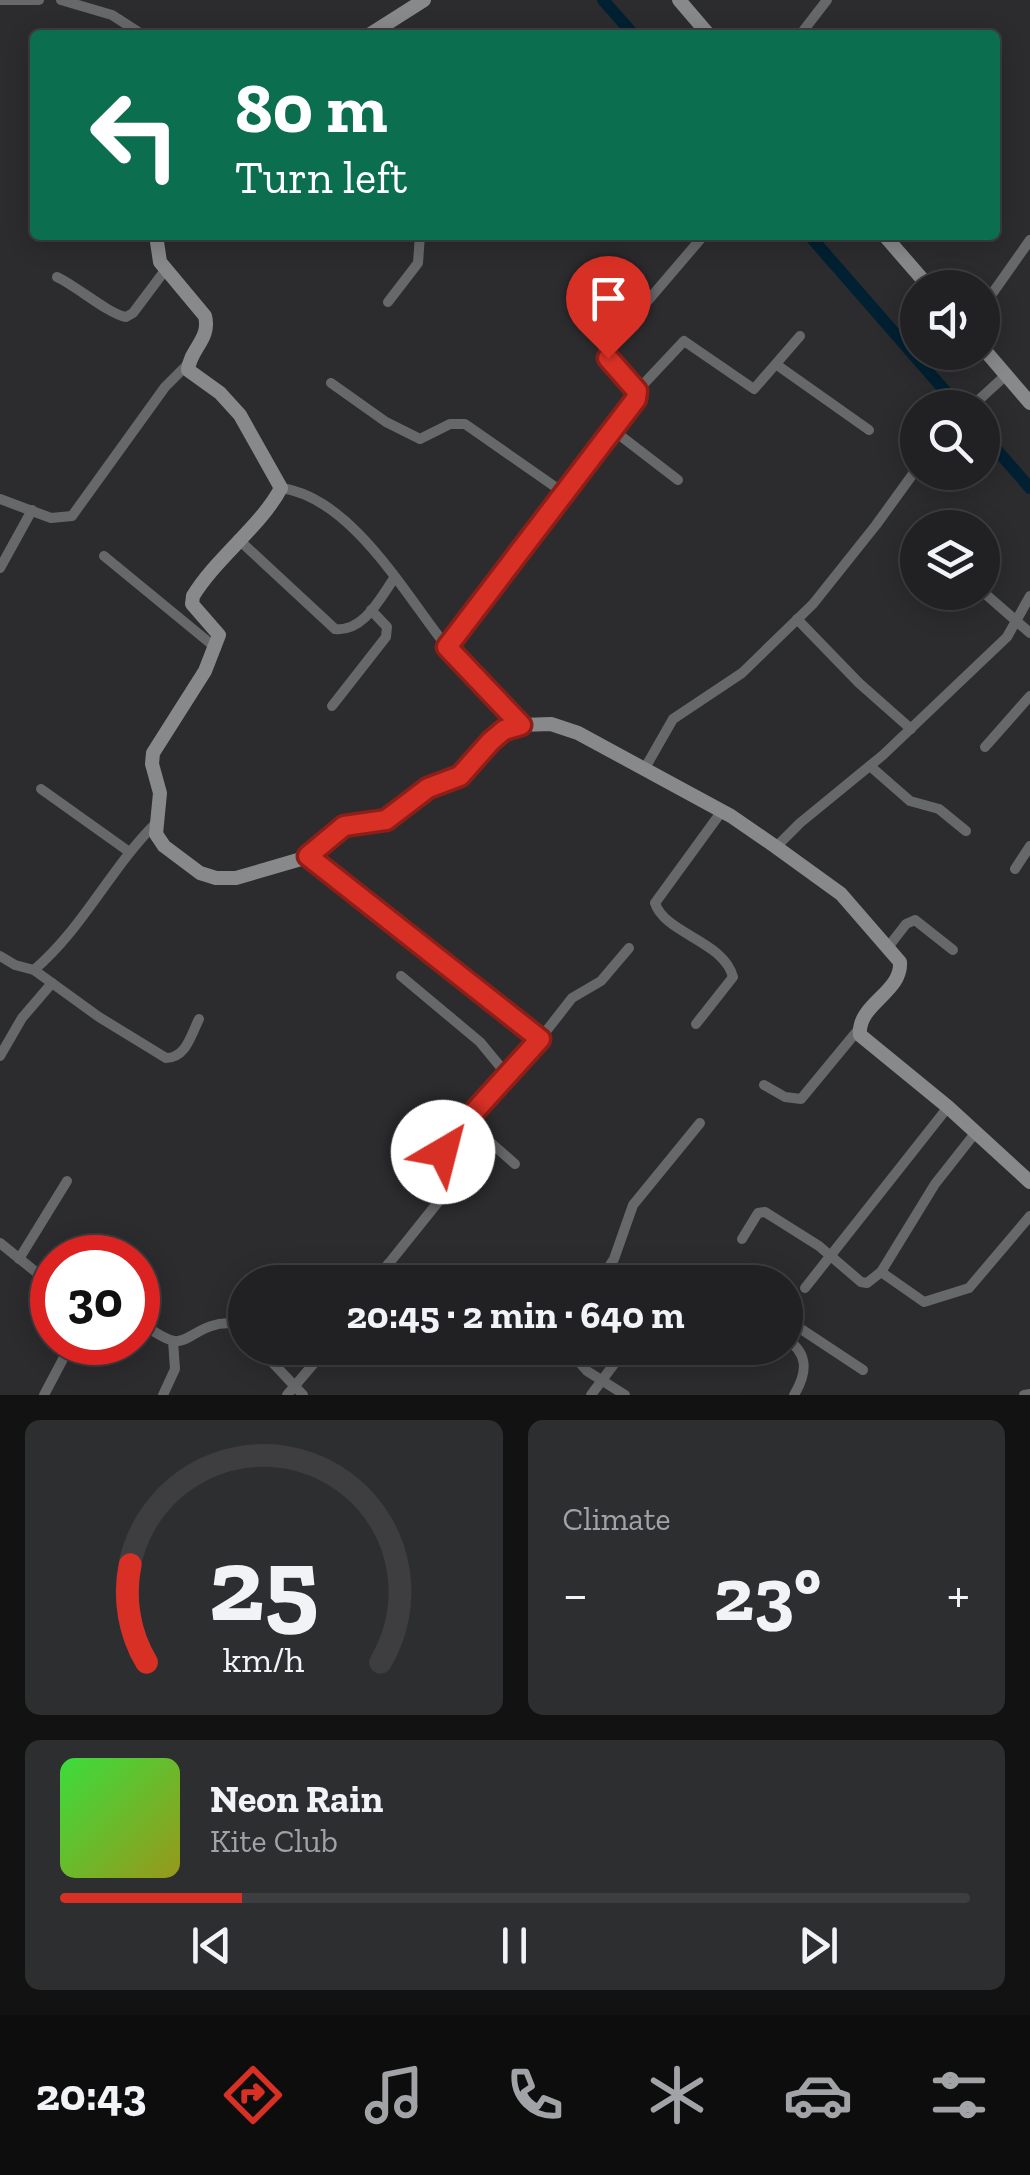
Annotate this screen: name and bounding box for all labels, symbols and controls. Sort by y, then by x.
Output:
text: 80 m [235,66,387,150]
icon: left [70,70,200,200]
text: Turn left [235,151,407,205]
pin [566,256,651,359]
map controls [900,270,1000,610]
button: sound [900,270,1000,370]
icon: arrive [581,271,636,326]
button: search [900,390,1000,490]
button: layers [900,510,1000,610]
position arrow [391,1100,495,1204]
speed limit sign: 30 [30,1235,160,1365]
text: 20:45 · 2 min · 640 m [346,1292,685,1338]
text: Climate [563,1500,671,1538]
text: 25 [209,1522,319,1647]
text: 23° [714,1549,821,1639]
text: − [563,1561,588,1627]
text: + [947,1561,970,1627]
text: km/h [223,1638,305,1681]
text: Neon Rain [210,1776,383,1822]
text: Kite Club [210,1822,338,1860]
icon: previous [184,1918,239,1973]
icon: pause [487,1918,542,1973]
icon: next [791,1918,846,1973]
icon: directions [218,2060,288,2130]
icon: music [359,2060,429,2130]
icon: phone [500,2060,570,2130]
icon: climate [642,2060,712,2130]
icon: car [783,2060,853,2130]
icon: filters [924,2060,994,2130]
text: 20:43 [36,2068,147,2122]

